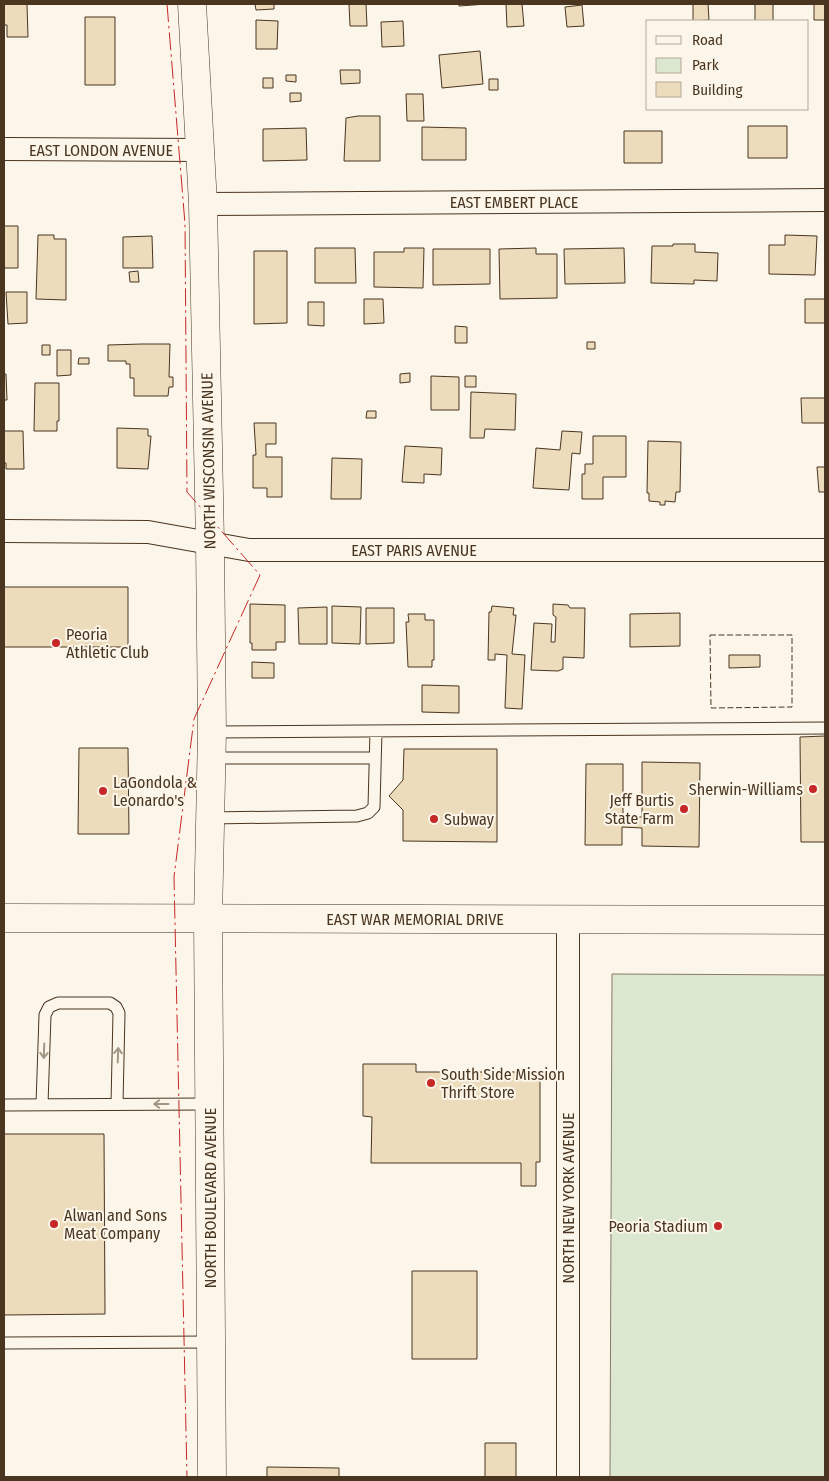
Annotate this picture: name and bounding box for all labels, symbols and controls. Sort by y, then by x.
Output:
legend [646,20,809,110]
text: Road [692,31,723,49]
text: Park [692,56,719,74]
text: Building [692,81,743,99]
street label: EAST LONDON AVENUE [29,141,173,160]
street label: EAST EMBERT PLACE [450,193,578,212]
street label: NORTH WISCONSIN AVENUE [197,372,220,550]
street label: EAST PARIS AVENUE [351,541,477,560]
place label: Peoria Athletic Club [66,625,149,662]
marker: Peoria Athletic Club [50,637,62,649]
place label: LaGondola & Leonardo's [113,773,198,810]
place label: Sherwin-Williams [689,780,803,799]
marker: Sherwin-Williams [807,783,819,795]
marker: LaGondola & Leonardo's [97,785,109,797]
place label: Jeff Burtis State Farm [605,791,674,828]
marker: Jeff Burtis State Farm [678,803,690,815]
place label: Subway [444,810,495,829]
marker: Subway [428,813,440,825]
street label: EAST WAR MEMORIAL DRIVE [326,910,504,929]
one-way arrow [39,1042,49,1058]
one-way arrow [113,1048,123,1064]
place label: South Side Mission Thrift Store [441,1065,565,1102]
marker: South Side Mission Thrift Store [425,1077,437,1089]
one-way arrow [153,1099,169,1109]
street label: NORTH BOULEVARD AVENUE [201,1108,220,1288]
street label: NORTH NEW YORK AVENUE [559,1113,578,1283]
place label: Alwan and Sons Meat Company [64,1206,167,1243]
place label: Peoria Stadium [608,1217,708,1236]
marker: Alwan and Sons Meat Company [48,1218,60,1230]
marker: Peoria Stadium [712,1220,724,1232]

